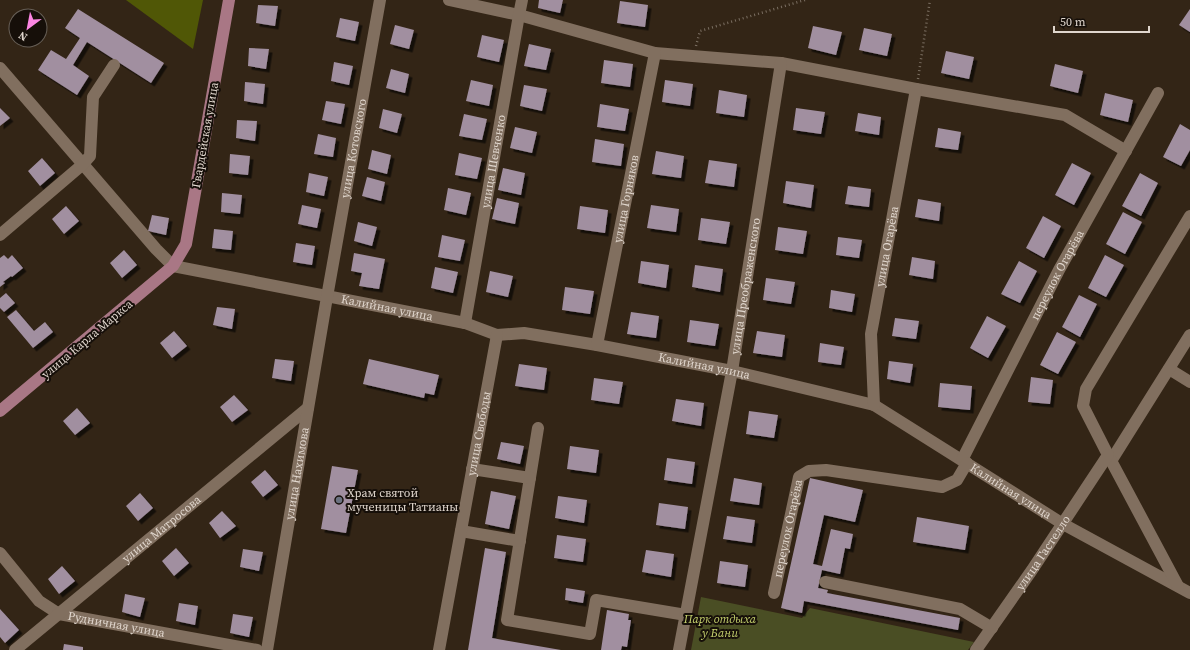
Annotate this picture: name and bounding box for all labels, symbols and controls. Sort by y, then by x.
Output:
north arrow [8,8,48,48]
scale bar [1054,8,1149,34]
text: 50 m [1060,14,1086,30]
text: N [16,28,30,45]
street label: Гвардейская улица [188,80,222,189]
street label: улица Котовского [337,97,370,199]
street label: улица Шевченко [477,113,509,209]
street label: улица Горняков [609,154,643,244]
street label: улица Огарёва [872,204,902,288]
street label: улица Преображенского [727,216,764,356]
street label: переулок Огарёва [1027,226,1088,323]
street label: Калийная улица [340,291,435,325]
street label: улица Карла Маркса [38,295,137,382]
street label: Калийная улица [657,349,753,383]
street label: улица Свободы [463,390,494,477]
street label: улица Нахимова [281,425,313,521]
street label: Калийная улица [967,460,1055,523]
street label: переулок Огарёва [770,477,806,579]
place label: Храм святой мученицы Татианы [347,485,458,515]
street label: улица Матросова [119,491,205,566]
marker: Храм святой мученицы Татианы [334,495,344,505]
street label: улица Гастелло [1012,512,1074,594]
street label: Рудничная улица [67,608,167,641]
park label: Парк отдыха у Бани [683,611,757,641]

